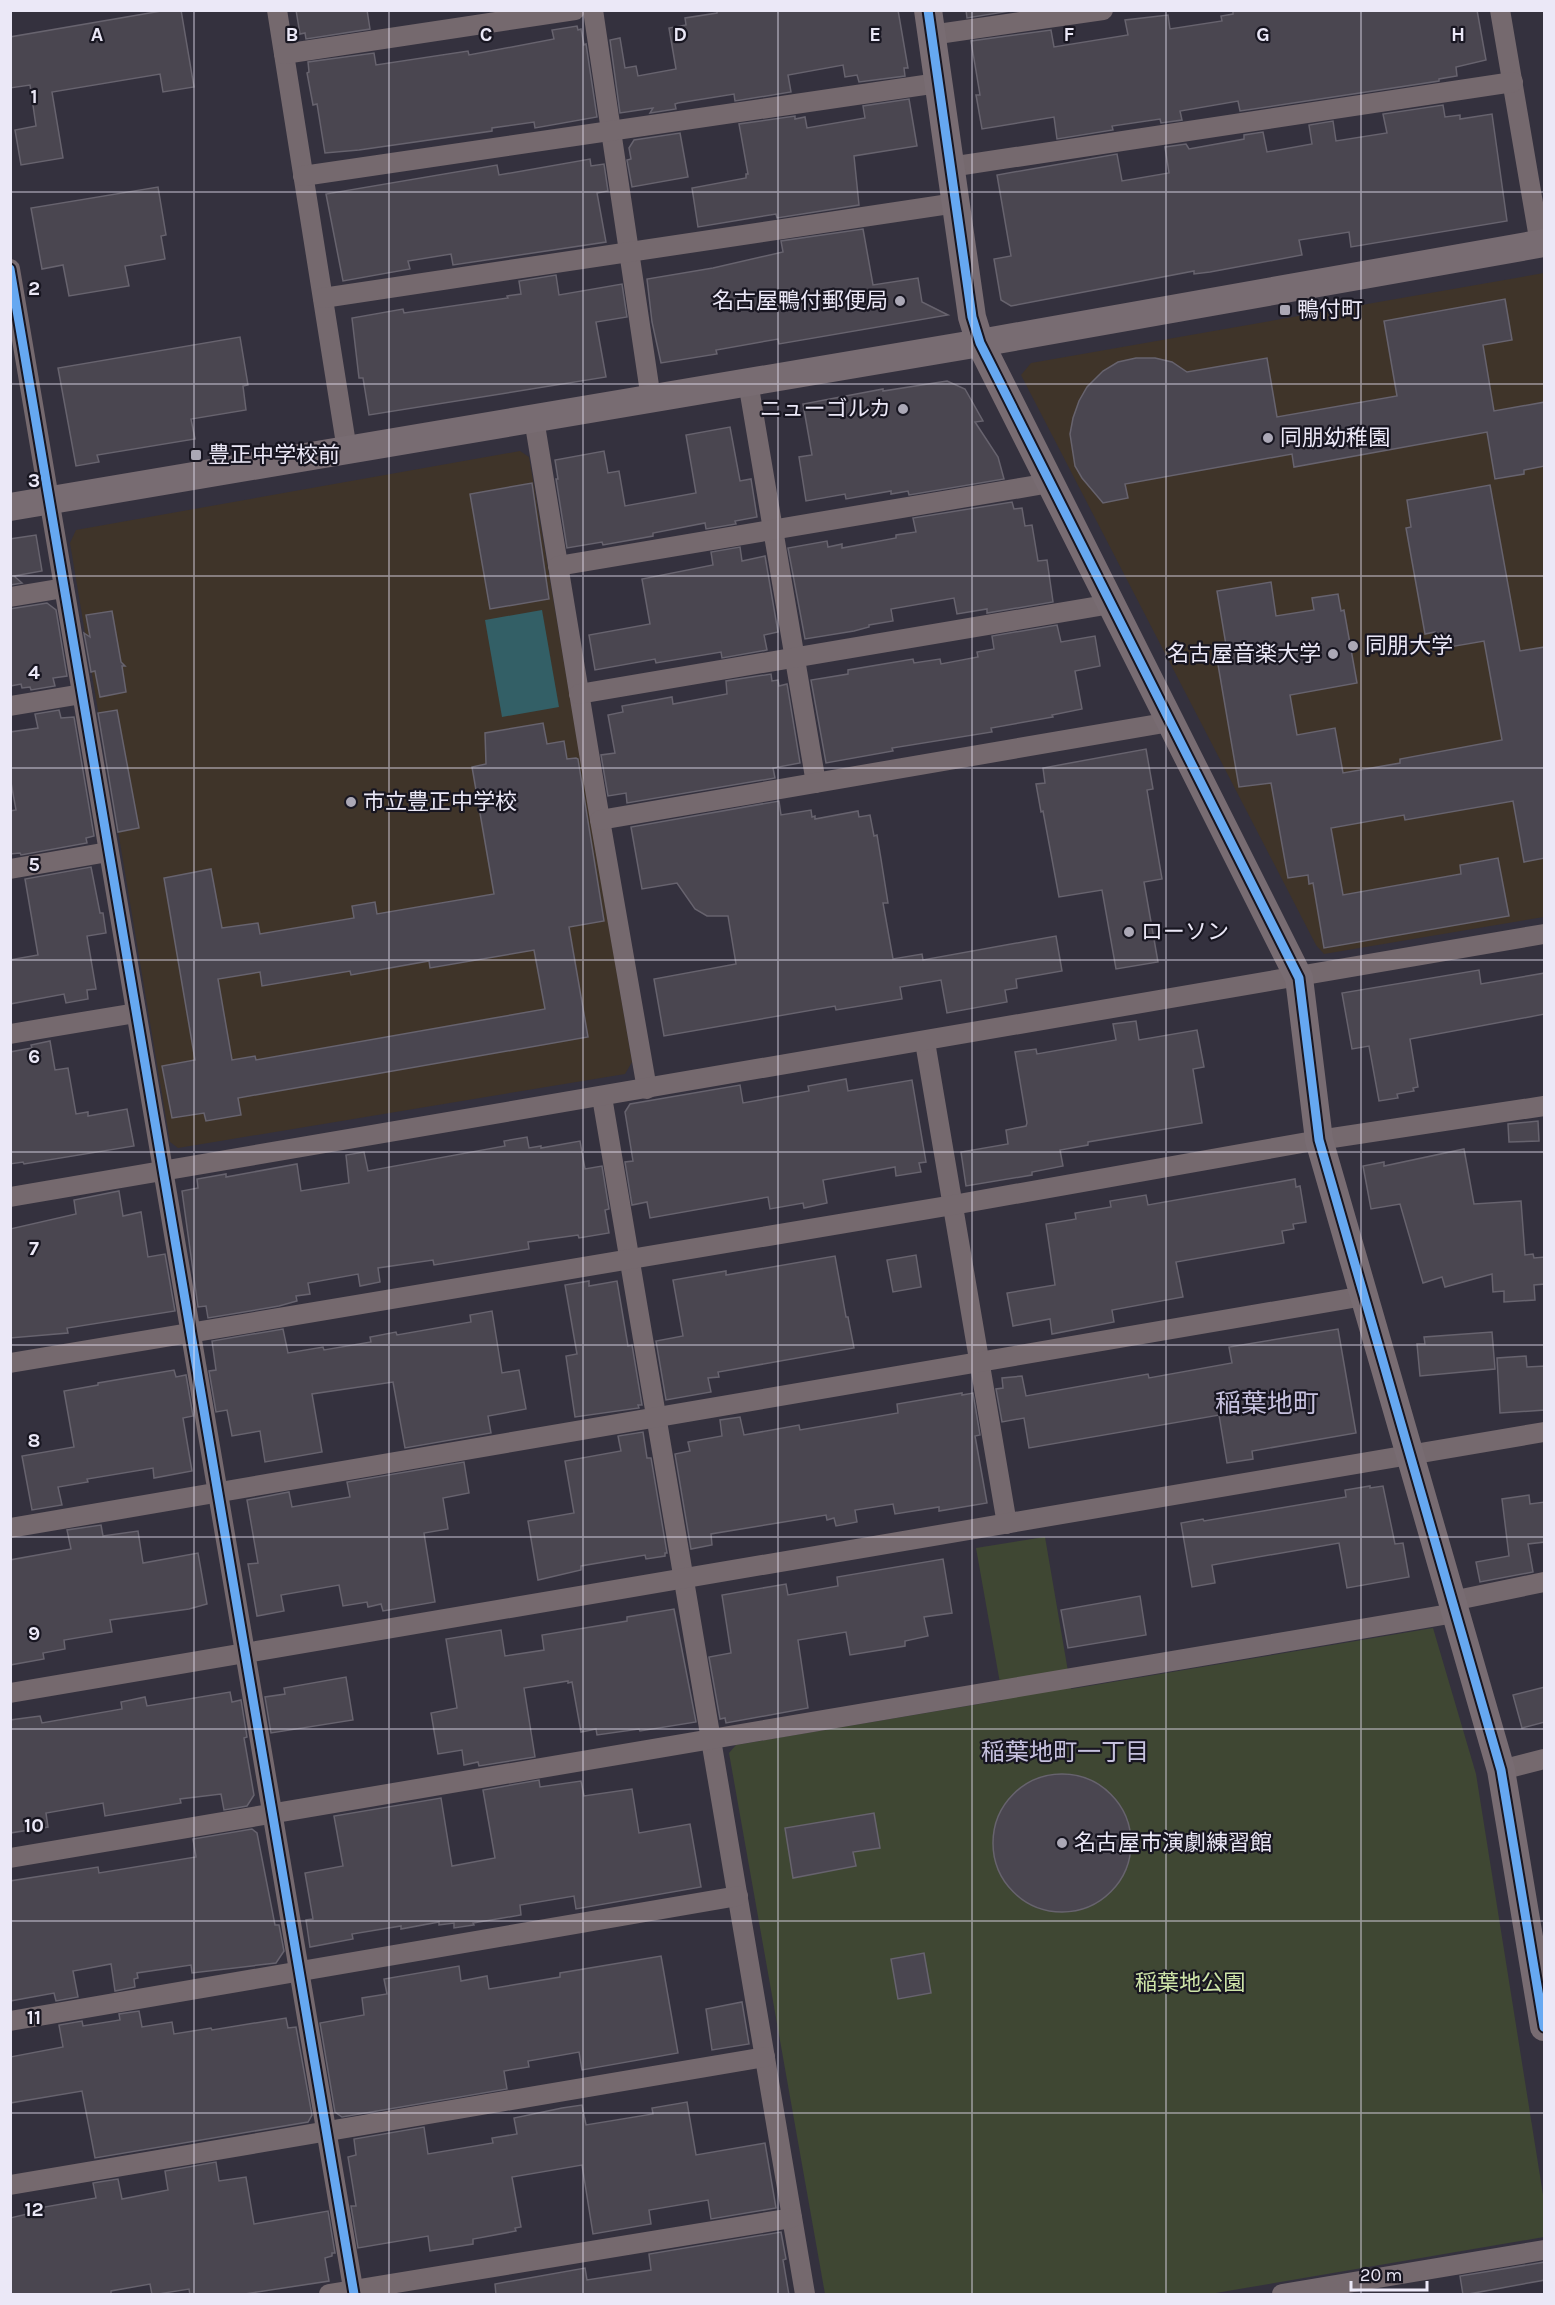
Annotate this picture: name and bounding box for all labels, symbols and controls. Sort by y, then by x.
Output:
text: A [91,23,104,46]
text: B [286,23,298,46]
text: C [480,23,492,46]
text: D [673,23,687,46]
text: E [869,23,881,46]
text: F [1064,23,1075,46]
text: G [1256,23,1270,46]
text: H [1451,23,1465,46]
text: 1 [30,85,38,108]
text: 2 [28,277,40,300]
place label: 名古屋鴨付郵便局 [712,288,888,314]
marker: 名古屋鴨付郵便局 [893,294,907,308]
place label: 鴨付町 [1297,297,1363,323]
marker: 鴨付町 [1278,303,1292,317]
place label: ニューゴルカ [760,396,891,422]
marker: ニューゴルカ [896,402,910,416]
place label: 同朋幼稚園 [1280,425,1390,451]
marker: 同朋幼稚園 [1261,431,1275,445]
place label: 豊正中学校前 [208,442,340,468]
marker: 豊正中学校前 [189,448,203,462]
text: 3 [28,469,40,492]
place label: 同朋大学 [1365,633,1453,659]
marker: 同朋大学 [1346,639,1360,653]
place label: 名古屋音楽大学 [1167,641,1321,667]
marker: 名古屋音楽大学 [1326,647,1340,661]
text: 4 [28,661,40,684]
place label: 市立豊正中学校 [363,789,517,815]
marker: 市立豊正中学校 [344,795,358,809]
text: 5 [28,853,40,876]
place label: ローソン [1141,919,1229,945]
marker: ローソン [1122,925,1136,939]
text: 6 [28,1045,40,1068]
text: 7 [29,1237,39,1260]
district label: 稲葉地町 [1215,1388,1319,1419]
text: 8 [28,1429,40,1452]
text: 9 [28,1622,40,1645]
district label: 稲葉地町一丁目 [981,1738,1149,1766]
text: 10 [24,1814,44,1837]
place label: 名古屋市演劇練習館 [1074,1830,1272,1856]
marker: 名古屋市演劇練習館 [1055,1836,1069,1850]
park label: 稲葉地公園 [1135,1970,1245,1996]
text: 11 [27,2006,41,2029]
text: 12 [24,2198,44,2221]
scale bar [1351,2254,1428,2292]
text: 20 m [1360,2264,1402,2286]

